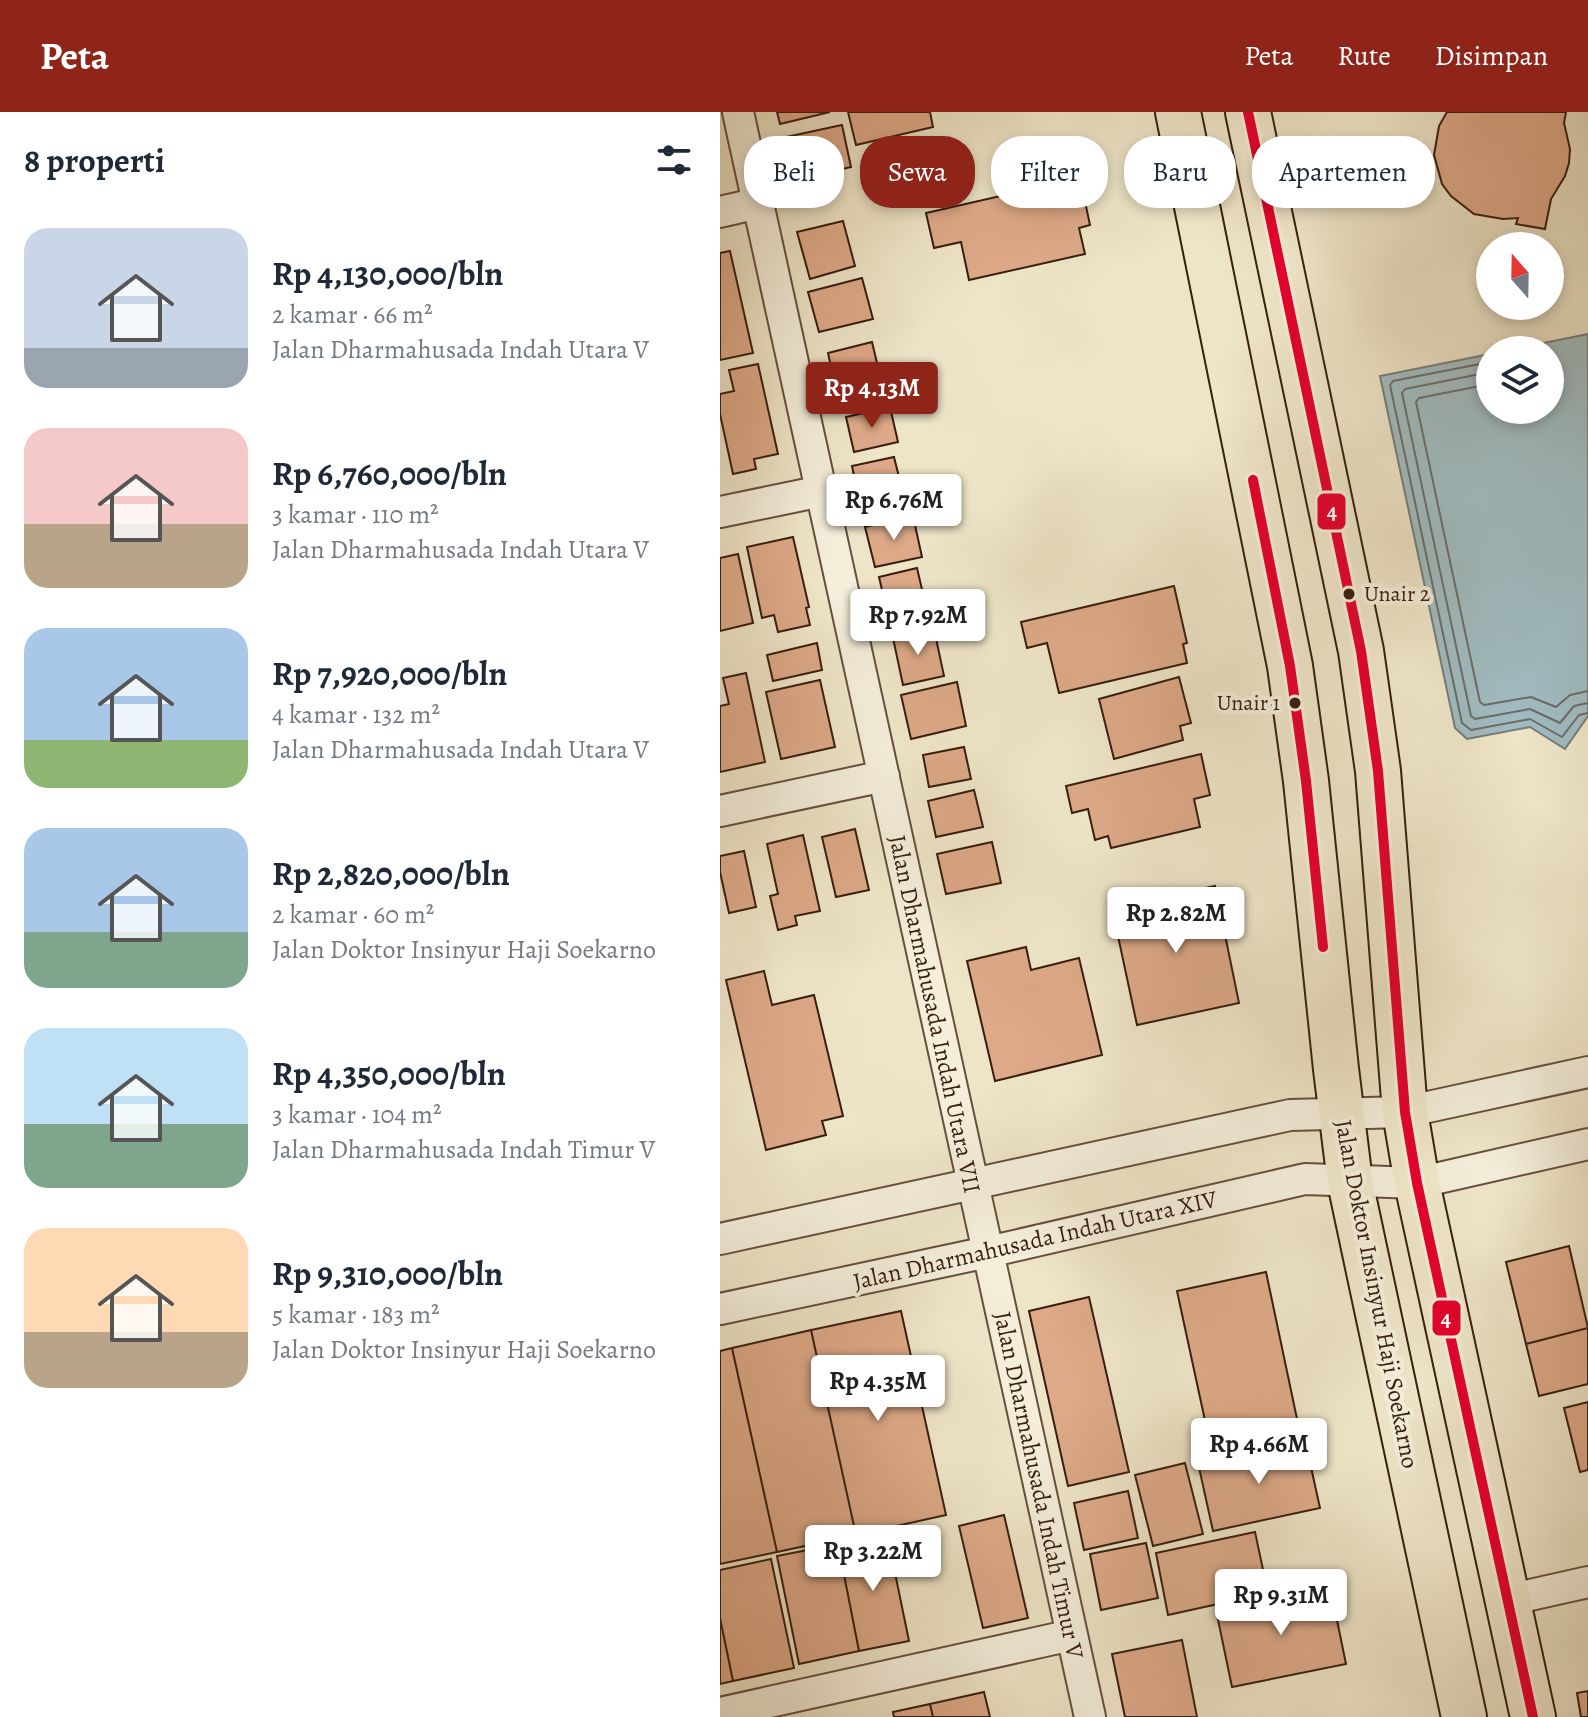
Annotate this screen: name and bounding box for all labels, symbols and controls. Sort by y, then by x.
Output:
text: Peta [40,30,109,82]
text: Peta [1245,37,1294,75]
text: Rute [1338,37,1391,75]
text: Disimpan [1435,37,1548,75]
chip: Beli [744,136,844,208]
chip: Sewa [860,136,975,208]
chip: Filter [991,136,1108,208]
chip: Baru [1124,136,1236,208]
chip: Apartemen [1252,136,1435,208]
text: 8 properti [24,137,165,184]
icon: filters [652,138,696,182]
north arrow [1476,232,1564,320]
map controls [1476,232,1564,424]
text: Rp 4,130,000/bln [272,250,503,297]
icon: home [88,260,184,356]
text: 2 kamar · 66 m² [272,297,433,332]
text: Jalan Dharmahusada Indah Utara V [272,332,649,367]
button: layers [1476,336,1564,424]
pin: Rp 4.13M [789,362,955,430]
text: Rp 4.13M [824,370,920,405]
text: Rp 6,760,000/bln [272,450,507,497]
icon: home [88,460,184,556]
pin: Rp 6.76M [811,474,977,542]
text: Rp 6.76M [844,482,944,517]
line badge: 4 [1316,492,1347,531]
text: 3 kamar · 110 m² [272,497,439,532]
text: 4 [1327,497,1337,527]
text: Jalan Dharmahusada Indah Utara V [272,532,649,567]
place label: Unair 2 [1364,579,1430,609]
marker: Unair 2 [1341,586,1357,602]
pin: Rp 7.92M [835,589,1001,657]
text: Rp 7.92M [868,597,968,632]
text: Rp 7,920,000/bln [272,650,507,697]
icon: home [88,660,184,756]
place label: Unair 1 [1217,688,1280,718]
marker: Unair 1 [1287,695,1303,711]
text: 4 kamar · 132 m² [272,697,440,732]
text: Jalan Dharmahusada Indah Utara V [272,732,649,767]
street label: Jalan Dharmahusada Indah Utara VII [881,832,989,1196]
text: Rp 2,820,000/bln [272,850,510,897]
icon: home [88,860,184,956]
pin: Rp 2.82M [1093,887,1259,955]
text: Rp 2.82M [1125,895,1227,930]
text: 2 kamar · 60 m² [272,897,434,932]
text: Jalan Doktor Insinyur Haji Soekarno [272,932,656,967]
text: Rp 4,350,000/bln [272,1050,506,1097]
icon: home [88,1060,184,1156]
text: 3 kamar · 104 m² [272,1097,442,1132]
street label: Jalan Doktor Insinyur Haji Soekarno [1327,1117,1427,1471]
text: Jalan Dharmahusada Indah Timur V [272,1132,655,1167]
street label: Jalan Dharmahusada Indah Utara XIV [850,1182,1220,1297]
text: Rp 9,310,000/bln [272,1250,503,1297]
icon: home [88,1260,184,1356]
text: 5 kamar · 183 m² [272,1297,440,1332]
line badge: 4 [1431,1299,1462,1337]
text: 4 [1441,1304,1451,1334]
street label: Jalan Dharmahusada Indah Timur V [987,1309,1092,1662]
text: Jalan Doktor Insinyur Haji Soekarno [272,1332,656,1367]
pin: Rp 4.35M [795,1355,961,1423]
text: Rp 4.35M [829,1363,927,1398]
pin: Rp 4.66M [1176,1418,1342,1486]
text: Rp 4.66M [1209,1426,1309,1461]
pin: Rp 3.22M [790,1525,956,1593]
text: Rp 3.22M [823,1533,923,1568]
pin: Rp 9.31M [1198,1569,1364,1637]
text: Rp 9.31M [1233,1577,1329,1612]

